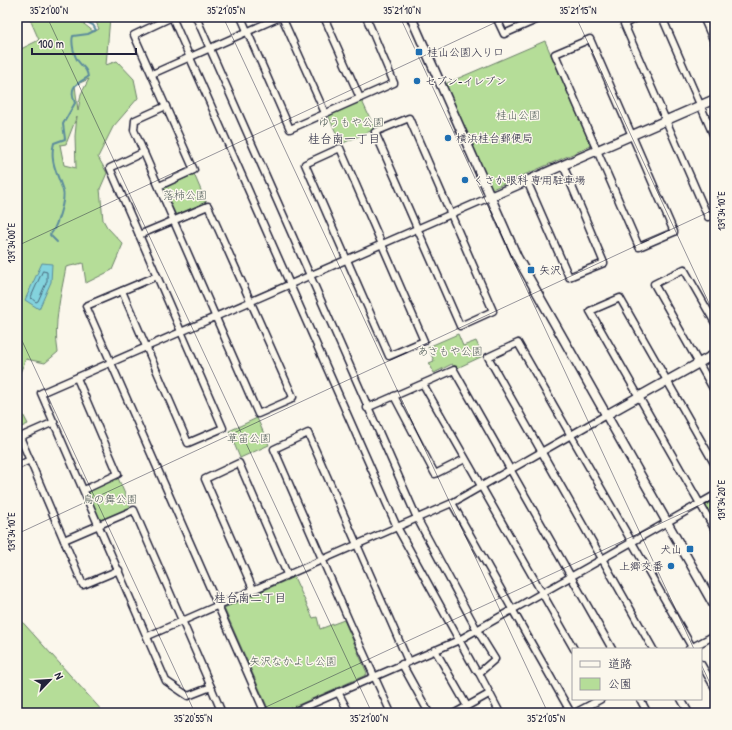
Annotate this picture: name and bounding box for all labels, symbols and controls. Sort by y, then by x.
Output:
text: 35°21'00"N [30,4,68,17]
text: 35°21'05"N [207,4,245,17]
text: 35°21'10"N [383,4,421,17]
text: 35°21'15"N [559,4,597,17]
scale bar [32,30,136,56]
text: 100 m [38,35,64,52]
place label: 桂山公園入り口 [427,45,504,59]
marker: 桂山公園入り口 [414,47,424,57]
place label: セブン-イレブン [425,74,506,88]
marker: セブン-イレブン [412,76,422,86]
park label: 桂山公園 [496,108,540,122]
park label: ゆうもや公園 [318,115,384,129]
district label: 桂台南一丁目 [308,130,380,147]
place label: 横浜桂台郵便局 [456,131,533,145]
marker: 横浜桂台郵便局 [443,133,453,143]
place label: くさか眼科 専用駐車場 [473,173,586,187]
marker: くさか眼科 専用駐車場 [460,175,470,185]
park label: 落柿公園 [163,188,207,202]
text: 139°34'10"E [715,191,728,231]
text: 139°34'00"E [5,222,18,263]
place label: 矢沢 [539,263,561,277]
marker: 矢沢 [526,265,536,275]
park label: あさもや公園 [417,344,483,358]
park label: 草笛公園 [227,431,271,445]
text: 139°34'20"E [715,479,728,520]
park label: 鳥の舞公園 [83,492,138,506]
text: 139°34'10"E [5,512,18,552]
place label: 犬山 [660,542,682,556]
marker: 犬山 [685,544,695,554]
place label: 上郷交番 [619,559,663,573]
marker: 上郷交番 [666,561,676,571]
district label: 桂台南二丁目 [214,589,286,606]
legend [572,648,702,700]
park label: 矢沢なかよし公園 [249,654,337,668]
text: 道路 [608,655,632,672]
north arrow [30,660,70,700]
text: N [51,670,67,682]
text: 公園 [608,675,632,692]
text: 35°20'55"N [174,712,212,725]
text: 35°21'00"N [350,712,388,725]
text: 35°21'05"N [527,712,565,725]

